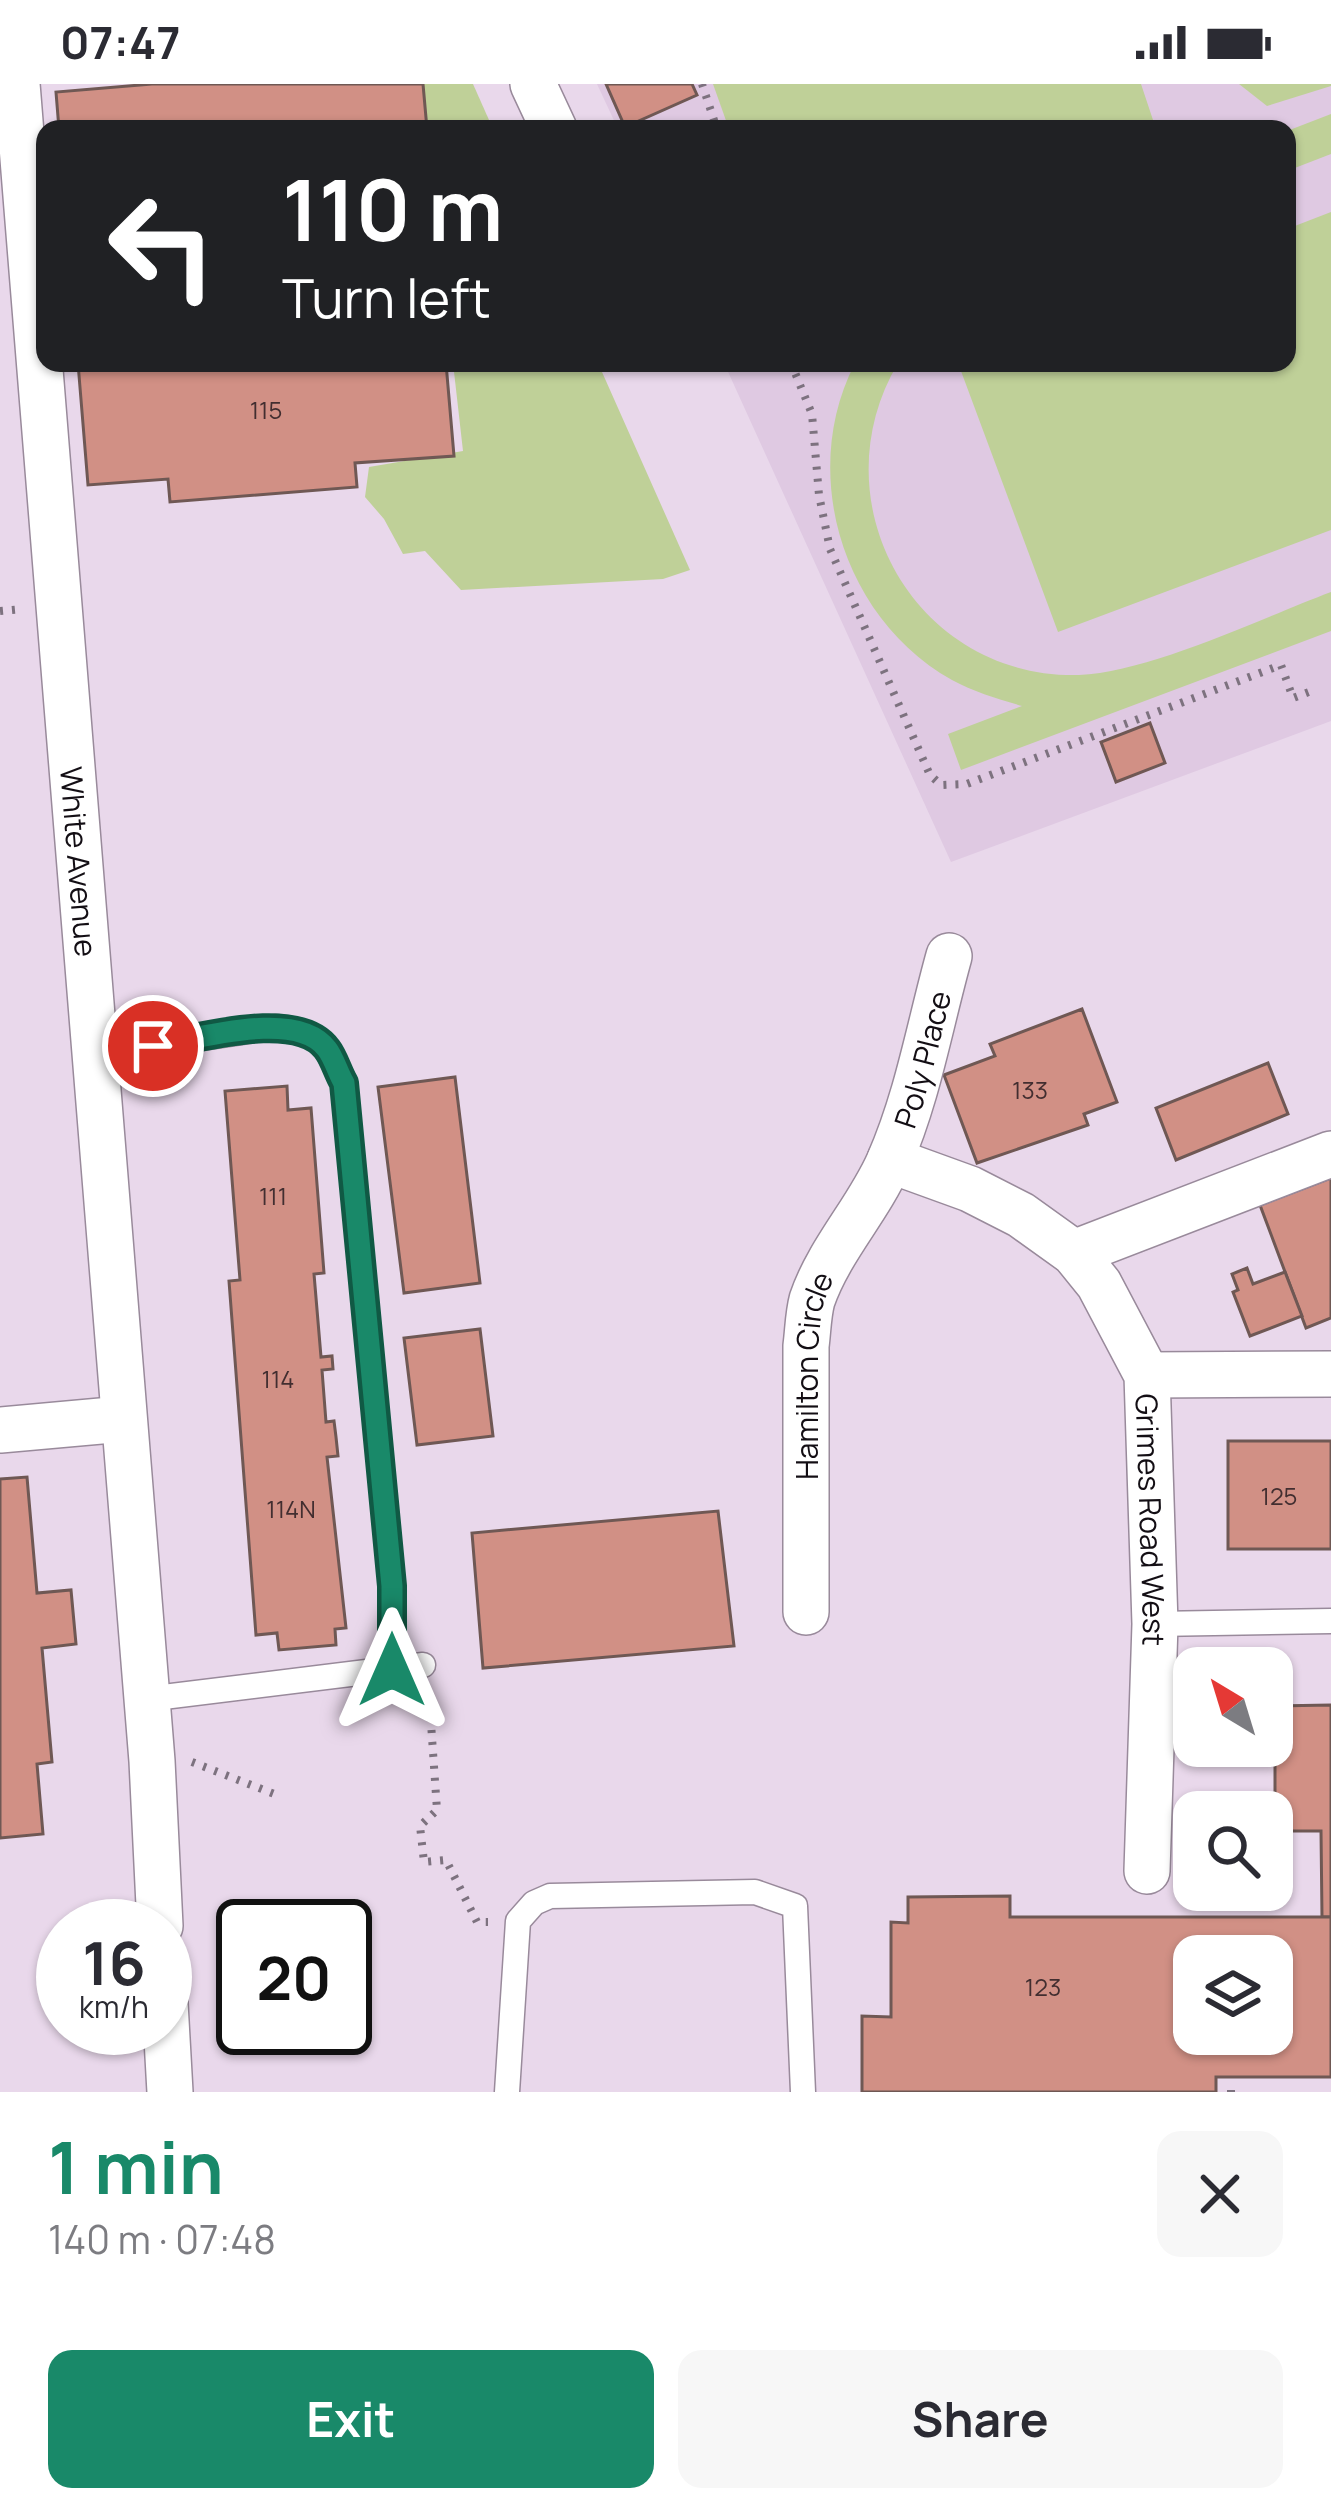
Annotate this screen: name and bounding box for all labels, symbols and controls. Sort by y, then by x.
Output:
text: 07:47 [60,11,180,73]
text: 110 m [282,151,503,266]
icon: left [84,168,240,324]
text: Turn left [282,260,491,334]
house number: 115 [250,393,282,426]
street label: White Avenue [52,765,108,958]
street label: Poly Place [884,986,960,1133]
pin [102,995,204,1097]
icon: arrive [120,1013,186,1079]
house number: 133 [1012,1073,1048,1106]
house number: 111 [259,1179,287,1212]
street label: Hamilton Circle [785,1264,842,1480]
house number: 114 [262,1362,294,1395]
street label: Grimes Road West [1127,1393,1176,1646]
house number: 125 [1261,1479,1297,1512]
house number: 114N [266,1492,316,1525]
position arrow [329,1607,455,1733]
north arrow [1173,1647,1293,1767]
map controls [1173,1647,1293,2055]
button: search [1173,1791,1293,1911]
speed limit sign: 20 [216,1899,372,2055]
text: 16 [82,1921,146,2003]
button: layers [1173,1935,1293,2055]
house number: 123 [1025,1970,1061,2003]
text: km/h [79,1986,149,2027]
text: 1 min [48,2117,224,2216]
button: close [1157,2131,1283,2257]
text: 140 m · 07:48 [48,2212,276,2266]
button: Exit [48,2350,654,2488]
button: Share [678,2350,1283,2488]

